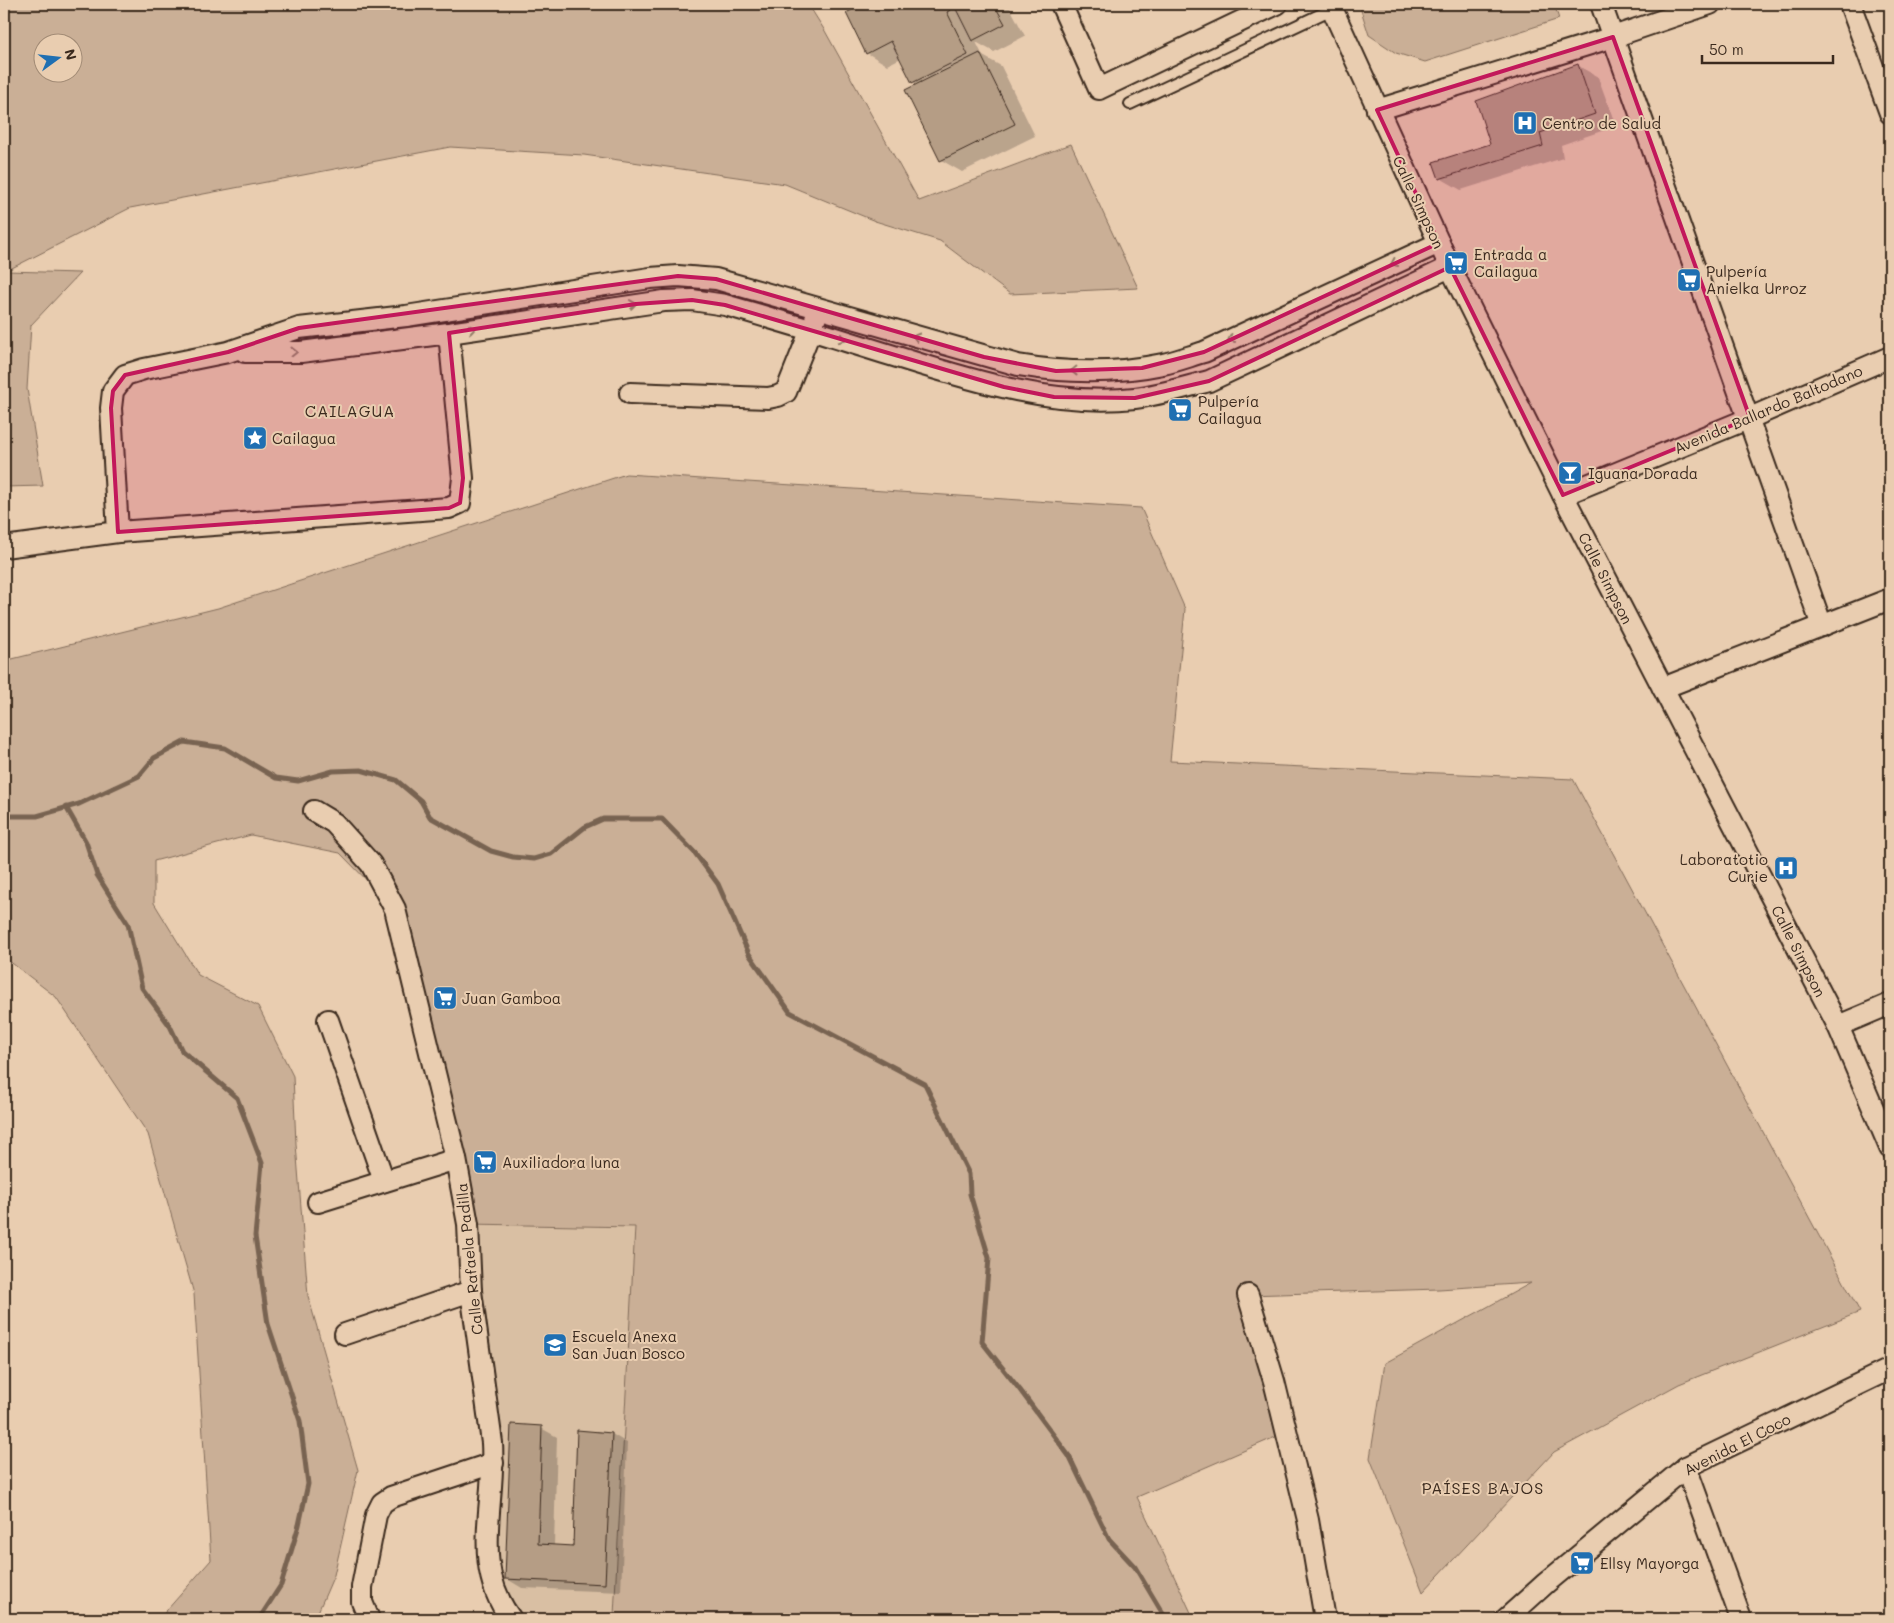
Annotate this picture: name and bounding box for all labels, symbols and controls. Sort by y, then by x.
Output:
north arrow [32,32,82,82]
scale bar [1702,32,1833,64]
text: 50 m [1709,39,1744,59]
text: N [60,47,82,62]
hospital icon: Centro de Salud [1512,110,1538,136]
place label: Centro de Salud [1542,113,1661,133]
street label: Calle Simpson [1389,152,1449,252]
place label: Entrada a Cailagua [1474,244,1547,281]
supermarket icon: Entrada a Cailagua [1443,250,1469,276]
one-way arrow [1391,257,1400,267]
place label: Pulpería Anielka Urroz [1706,261,1807,298]
supermarket icon: Pulpería Anielka Urroz [1676,267,1702,293]
one-way arrow [629,299,637,310]
one-way arrow [468,325,477,335]
one-way arrow [912,332,920,342]
one-way arrow [1227,333,1236,343]
one-way arrow [838,334,846,344]
one-way arrow [290,347,298,357]
street label: Avenida Ballardo Baltodano [1671,360,1865,458]
one-way arrow [1069,366,1077,376]
place label: Pulpería Cailagua [1198,391,1262,428]
supermarket icon: Pulpería Cailagua [1167,397,1193,423]
district label: CAILAGUA [305,400,395,421]
place icon: Cailagua [242,425,268,451]
place label: Cailagua [272,428,336,448]
bar icon: Iguana Dorada [1557,460,1583,486]
place label: Iguana Dorada [1588,463,1698,483]
street label: Calle Simpson [1574,529,1638,627]
place label: Laboratotio Curie [1680,849,1768,886]
hospital icon: Laboratotio Curie [1773,855,1799,881]
street label: Calle Simpson [1767,902,1831,1000]
supermarket icon: Juan Gamboa [432,985,458,1011]
place label: Juan Gamboa [462,988,561,1008]
supermarket icon: Auxiliadora luna [472,1149,498,1175]
place label: Auxiliadora luna [502,1152,620,1172]
street label: Calle Rafaela Padilla [451,1182,487,1336]
place label: Escuela Anexa San Juan Bosco [572,1326,685,1363]
school or university icon: Escuela Anexa San Juan Bosco [542,1332,568,1358]
street label: Avenida El Coco [1680,1408,1794,1480]
district label: PAÍSES BAJOS [1422,1477,1544,1498]
supermarket icon: Ellsy Mayorga [1569,1550,1595,1576]
place label: Ellsy Mayorga [1600,1553,1700,1573]

